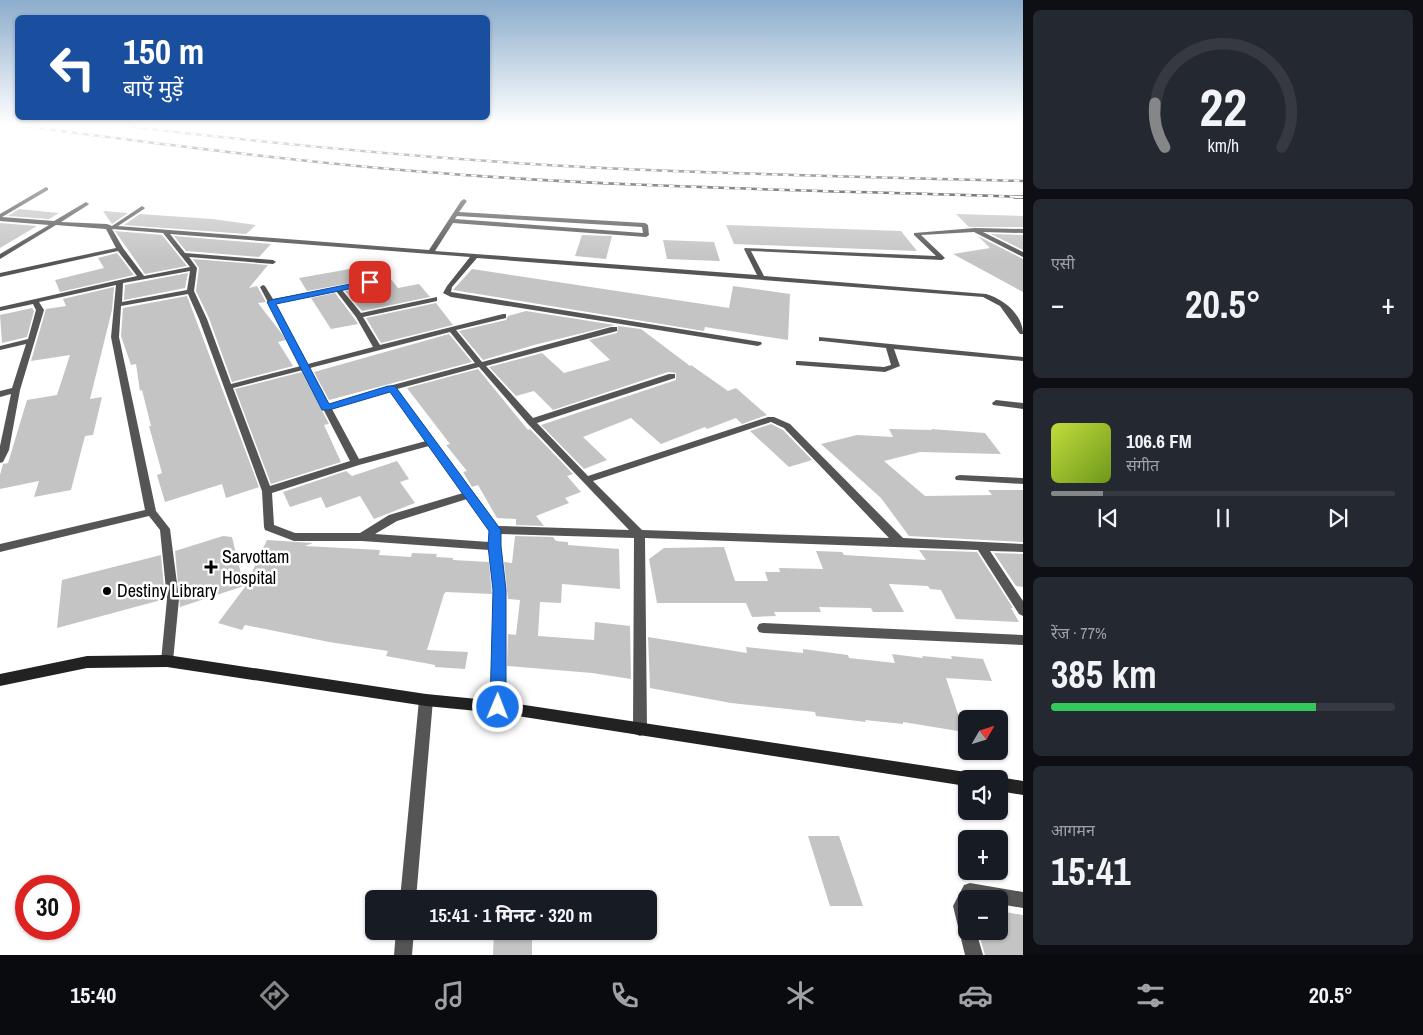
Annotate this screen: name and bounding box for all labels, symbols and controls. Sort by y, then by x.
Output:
text: 150 m [123,28,204,75]
icon: left [40,35,105,100]
text: 22 [1199,72,1247,142]
text: बाएँ मुड़ें [123,73,183,103]
text: km/h [1207,134,1239,158]
text: एसी [1051,252,1075,274]
pin [349,261,391,303]
icon: arrive [356,268,384,296]
text: 20.5° [1185,279,1261,330]
text: − [1051,285,1064,323]
text: + [1382,285,1395,323]
text: 106.6 FM [1126,428,1192,454]
text: संगीत [1126,454,1159,476]
icon: previous [1094,504,1122,532]
icon: pause [1209,504,1237,532]
icon: next [1324,504,1352,532]
place label: Sarvottam Hospital [222,544,289,590]
marker: Sarvottam Hospital [204,560,218,574]
place label: Destiny Library [117,578,218,603]
marker: Destiny Library [101,585,113,597]
text: रेंज · 77% [1051,622,1107,644]
text: 385 km [1051,649,1157,700]
position arrow [471,680,523,732]
north arrow [958,710,1008,760]
map controls [958,710,1008,940]
button: sound [958,770,1008,820]
text: आगमन [1051,819,1095,841]
button: + [958,830,1008,880]
text: 15:41 [1051,846,1131,897]
speed limit sign: 30 [15,875,80,940]
button: − [958,890,1008,940]
text: 15:41 · 1 मिनट · 320 m [430,902,592,928]
icon: directions [257,978,292,1013]
icon: music [432,978,467,1013]
icon: phone [607,978,642,1013]
icon: climate [783,978,818,1013]
icon: car [958,978,993,1013]
icon: filters [1133,978,1168,1013]
text: 15:40 [70,980,116,1010]
text: 20.5° [1309,980,1353,1010]

